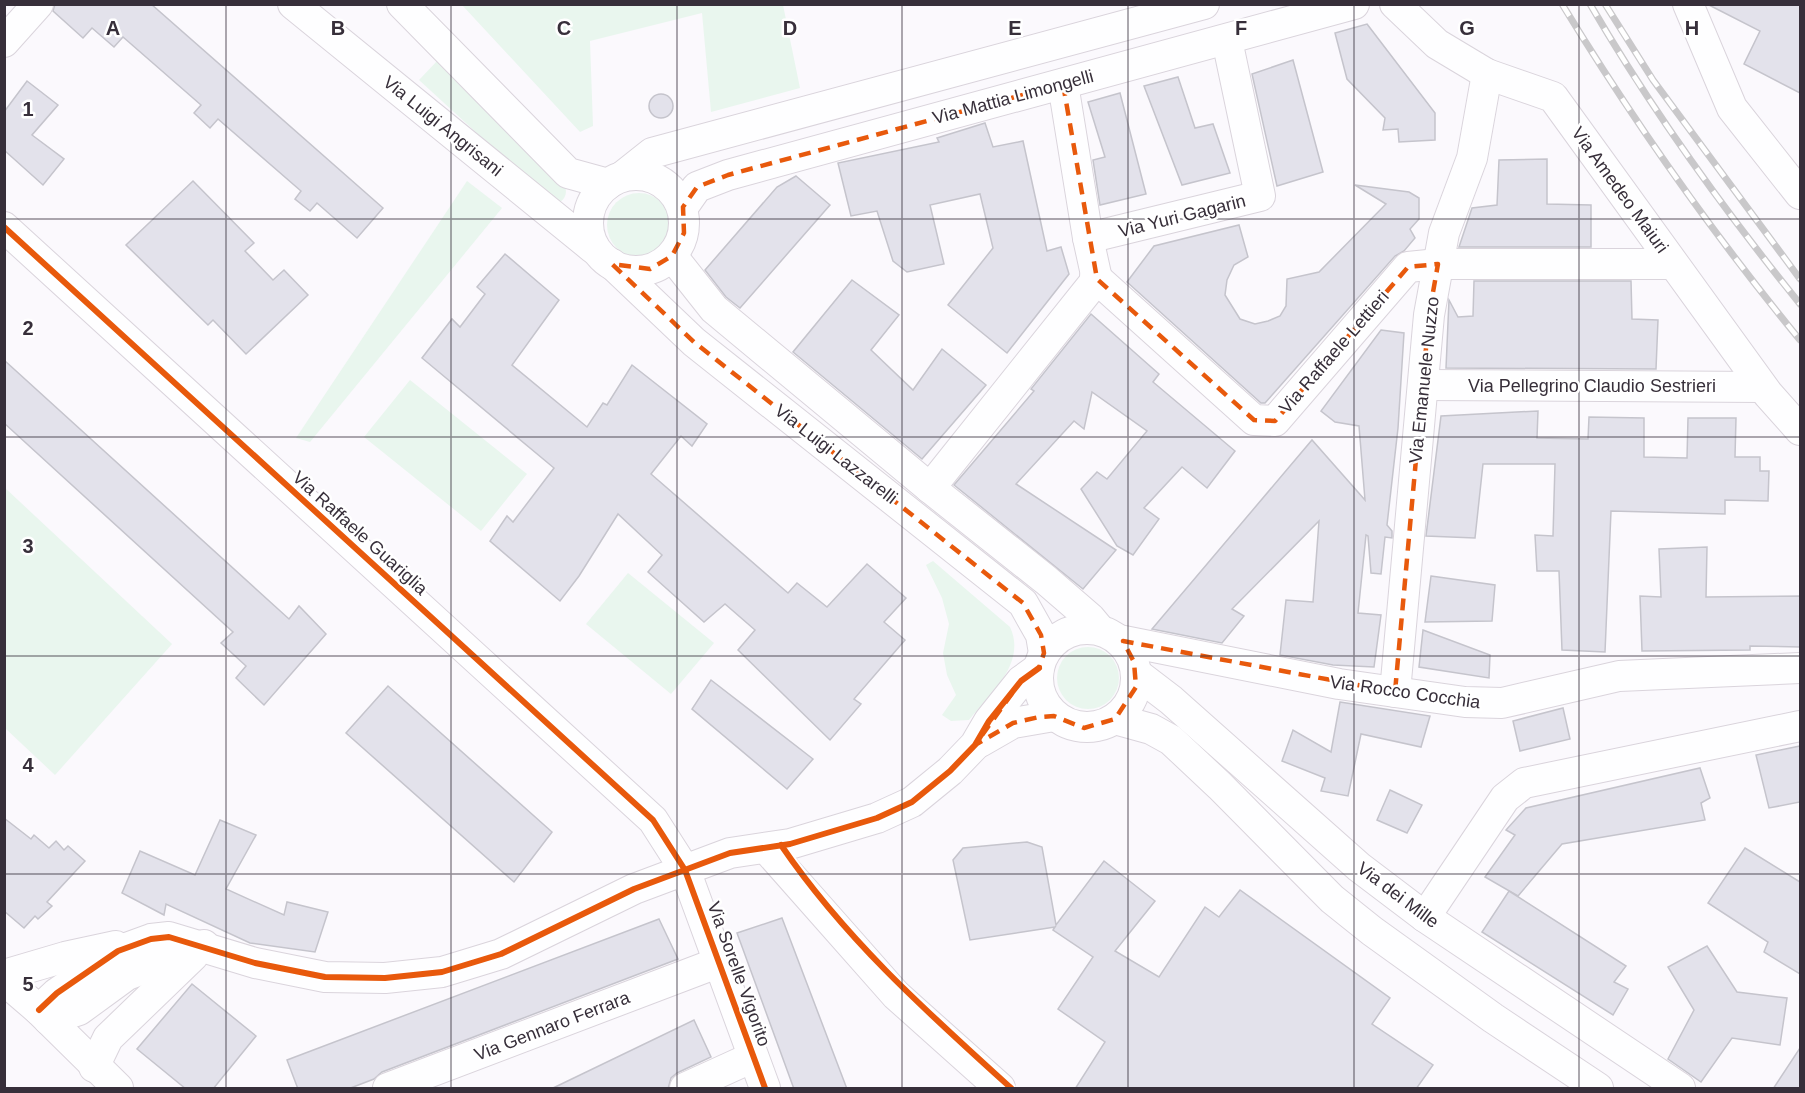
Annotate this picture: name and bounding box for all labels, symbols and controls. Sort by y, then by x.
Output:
text: A [106,17,120,39]
text: B [331,17,345,39]
text: C [557,17,571,39]
text: D [783,17,797,39]
text: E [1008,17,1022,39]
text: F [1235,17,1247,39]
text: G [1459,17,1475,39]
text: H [1685,17,1699,39]
street label: Via Mattia Limongelli [930,66,1096,128]
street label: Via Luigi Angrisani [379,72,507,180]
text: 1 [22,98,34,120]
street label: Via Amedeo Maiuri [1568,123,1672,257]
street label: Via Yuri Gagarin [1116,191,1248,241]
street label: Via Raffaele Lettieri [1275,286,1393,418]
street label: Via Emanuele Nuzzo [1405,296,1443,464]
text: 2 [22,317,34,339]
street label: Via Pellegrino Claudio Sestrieri [1468,376,1716,396]
street label: Via Luigi Lazzarelli [771,400,901,508]
street label: Via Raffaele Guariglia [288,467,432,599]
text: 3 [22,535,34,557]
street label: Via Rocco Cocchia [1328,672,1483,713]
text: 4 [22,754,34,776]
street label: Via dei Mille [1353,858,1443,932]
street label: Via Sorelle Vigorito [704,899,774,1049]
text: 5 [22,973,34,995]
street label: Via Gennaro Ferrara [472,987,633,1065]

